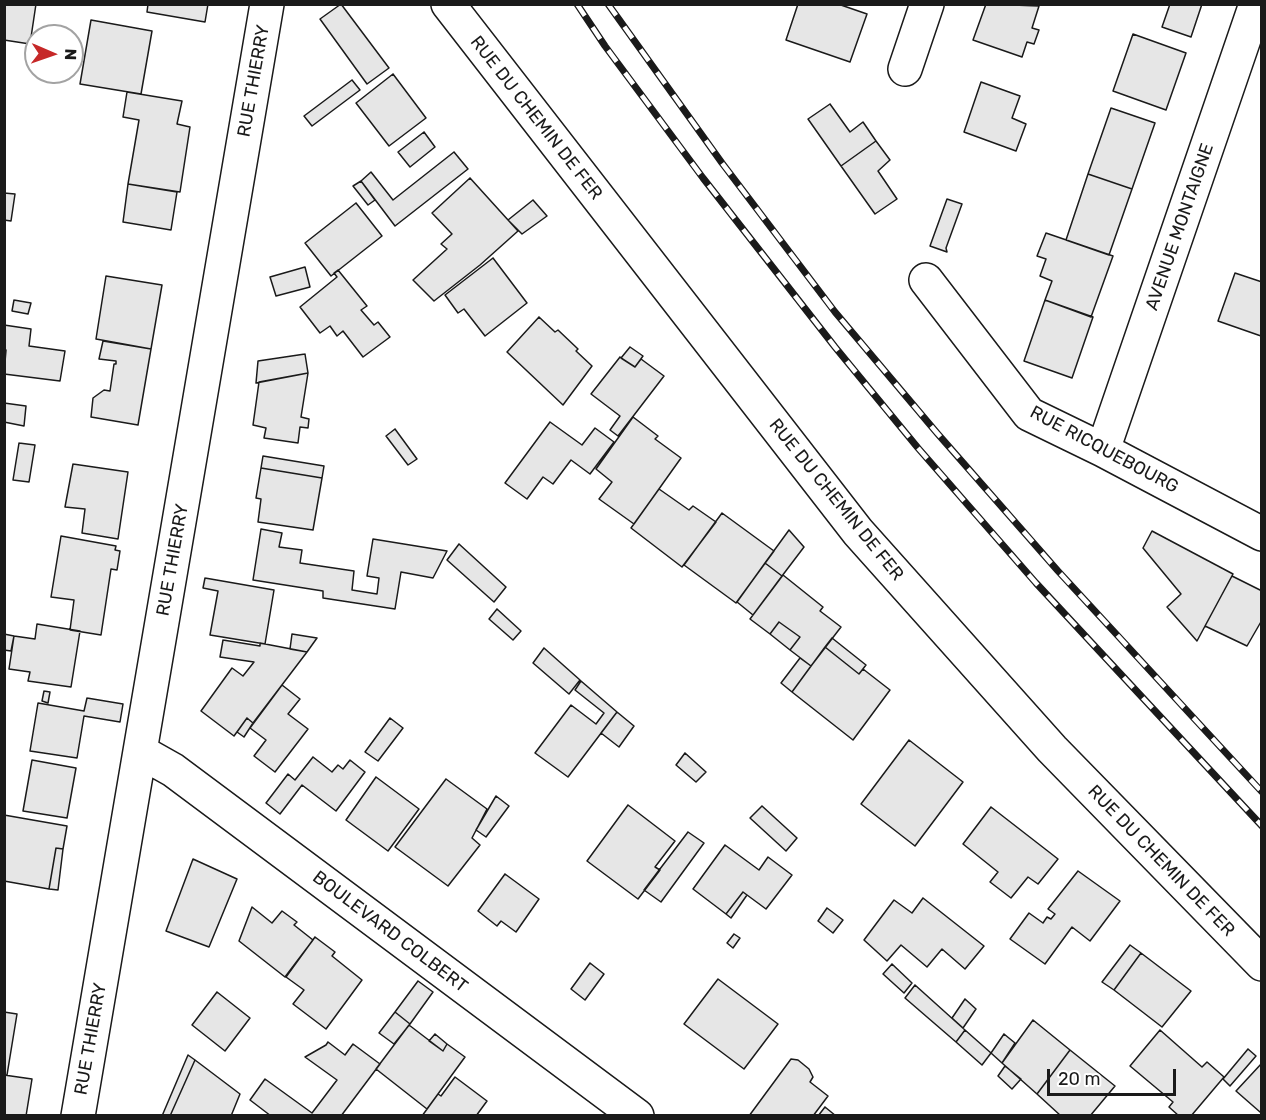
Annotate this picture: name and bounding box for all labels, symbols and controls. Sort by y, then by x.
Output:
street label: RUE THIERRY [233,23,275,139]
north arrow [24,24,84,84]
street label: RUE DU CHEMIN DE FER [465,32,607,204]
text: N [61,48,80,61]
street label: AVENUE MONTAIGNE [1141,141,1219,313]
street label: RUE RICQUEBOURG [1026,402,1182,498]
street label: RUE DU CHEMIN DE FER [764,415,908,585]
street label: RUE THIERRY [152,502,194,618]
street label: RUE DU CHEMIN DE FER [1083,781,1239,941]
street label: BOULEVARD COLBERT [308,867,472,997]
street label: RUE THIERRY [70,981,112,1097]
scale bar [1050,1057,1179,1095]
text: 20 m [1058,1068,1100,1090]

